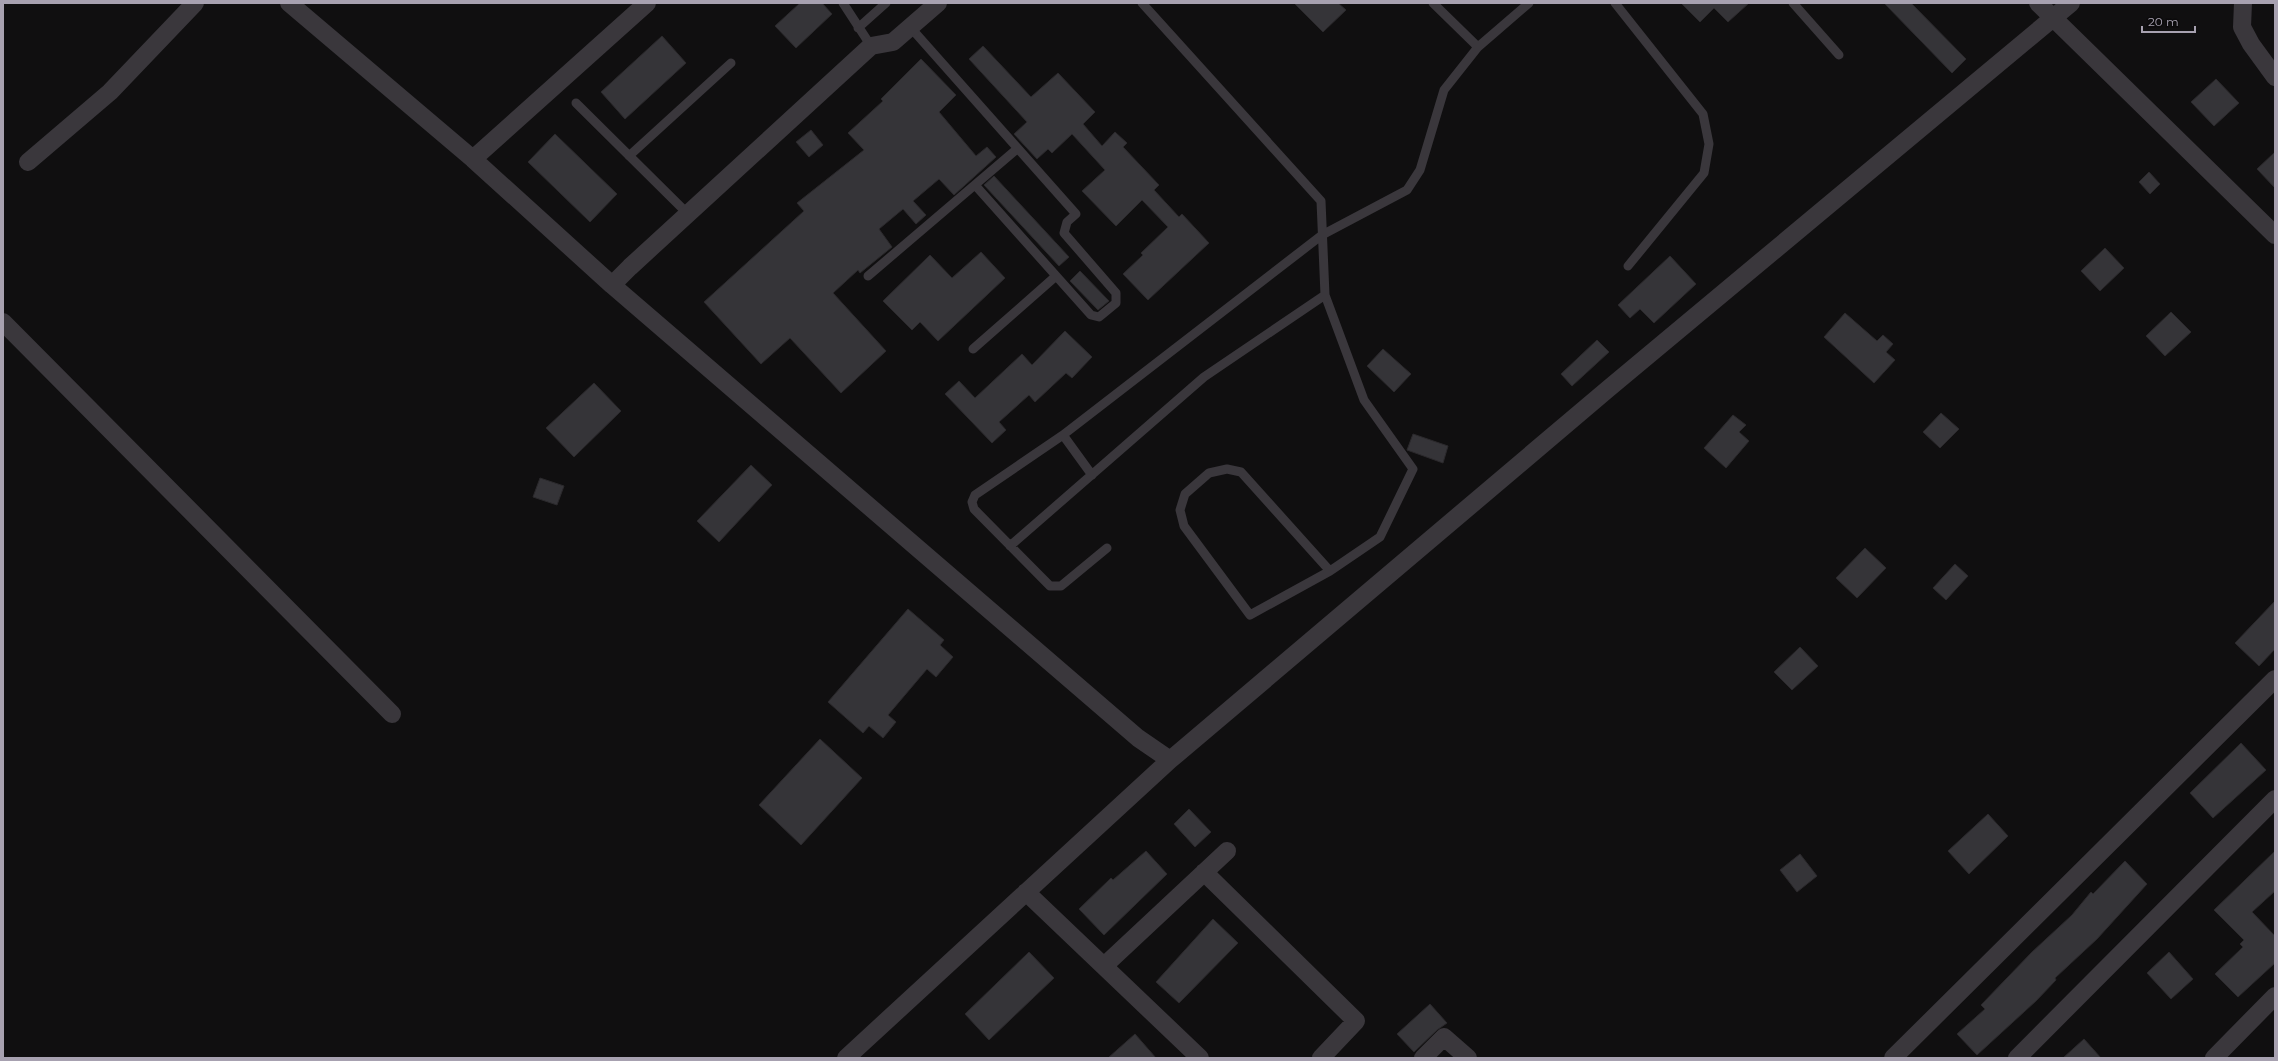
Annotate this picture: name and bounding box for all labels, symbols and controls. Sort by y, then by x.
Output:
scale bar [2142,8,2195,34]
text: 20 m [2148,14,2179,29]

